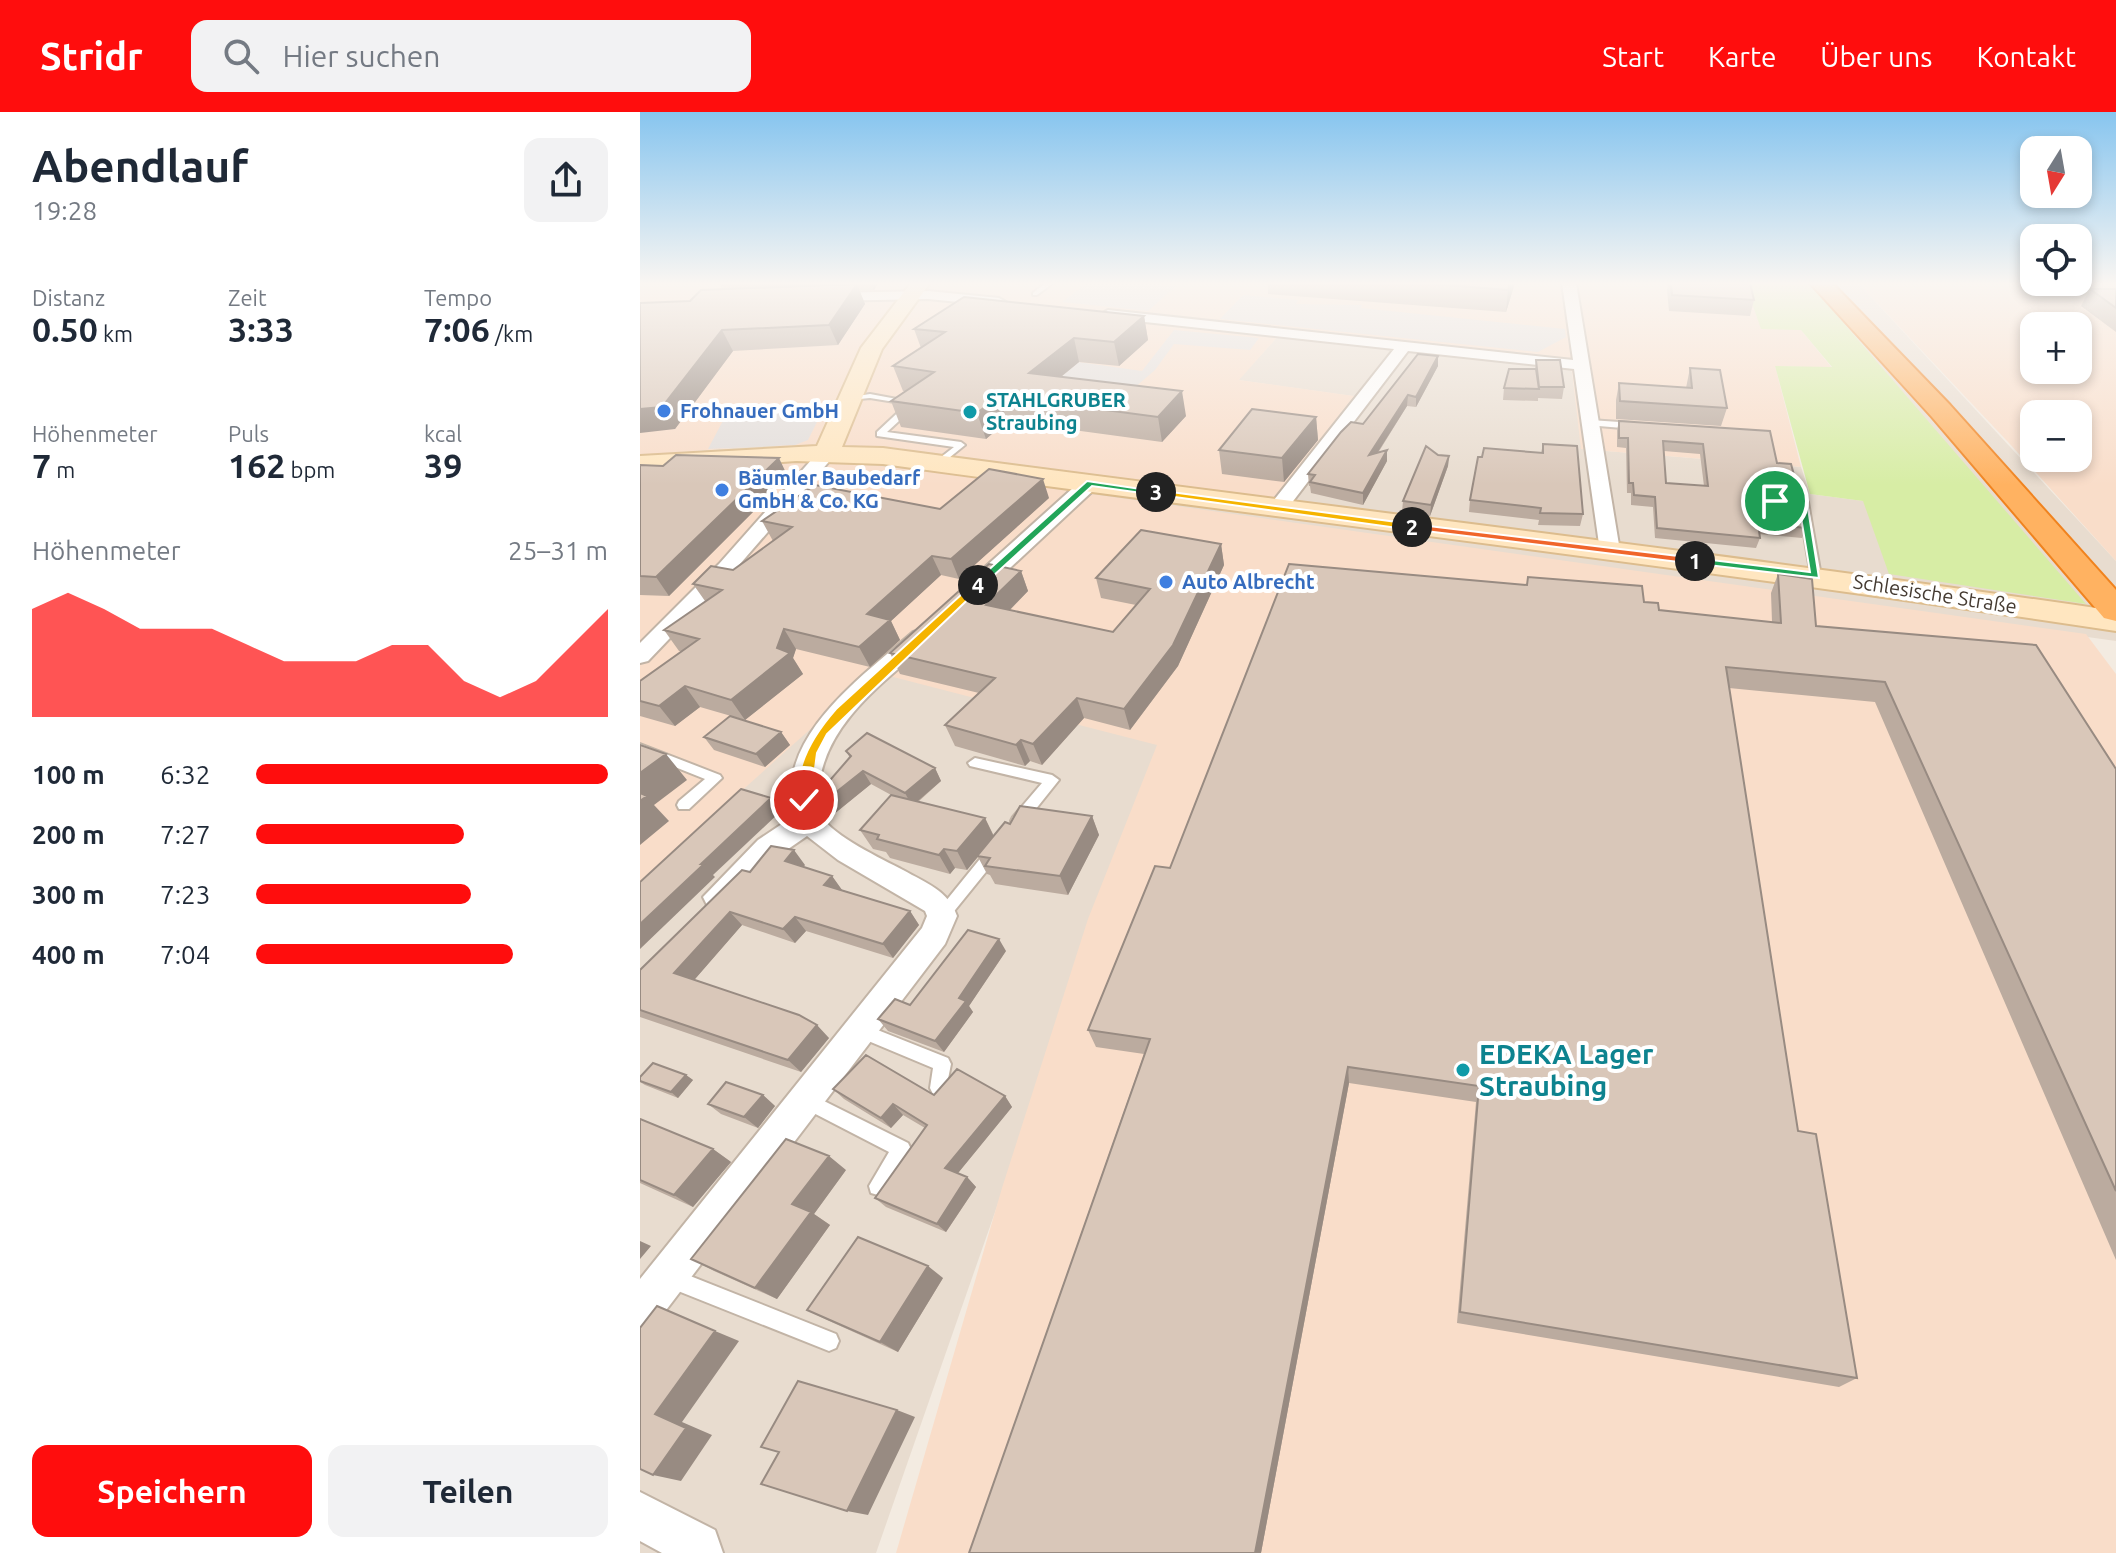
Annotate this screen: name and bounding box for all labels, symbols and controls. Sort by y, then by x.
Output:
search box [191,20,751,92]
icon: search [219,34,263,78]
text: Stridr [40,35,143,77]
text: Hier suchen [283,39,440,73]
text: Start [1602,41,1664,72]
text: Karte [1708,41,1776,72]
text: Über uns [1820,41,1932,72]
text: Kontakt [1976,41,2076,72]
north arrow [2020,136,2092,208]
map controls [2020,136,2092,472]
button: share [524,138,608,222]
text: Abendlauf [32,141,248,190]
text: 19:28 [32,196,97,225]
button: locate [2020,224,2092,296]
text: Distanz [32,285,105,310]
text: Zeit [228,285,267,310]
text: Tempo [424,285,492,310]
text: 0.50 [32,310,98,348]
text: 3:33 [228,310,294,348]
text: 7:06 [424,310,490,348]
button: + [2020,312,2092,384]
text: km [98,321,133,346]
text: /km [490,321,533,346]
place label: STAHLGRUBER Straubing [986,388,1126,434]
place label: Frohnauer GmbH [680,399,839,422]
button: − [2020,400,2092,472]
marker: Frohnauer GmbH [655,402,673,420]
marker: STAHLGRUBER Straubing [961,403,979,421]
text: Höhenmeter [32,421,158,446]
text: Puls [228,421,269,446]
text: kcal [424,421,462,446]
text: 7 [32,446,51,484]
text: 162 [228,446,286,484]
text: 39 [424,446,462,484]
text: m [51,457,75,482]
text: bpm [286,457,335,482]
place label: Bäumler Baubedarf GmbH & Co. KG [738,466,921,512]
pin [1741,467,1809,535]
pin: 3 [1136,472,1176,512]
text: 3 [1150,479,1162,504]
icon: arrive [1753,479,1797,523]
marker: Bäumler Baubedarf GmbH & Co. KG [713,481,731,499]
pin: 2 [1392,507,1432,547]
text: 2 [1406,514,1418,539]
text: Höhenmeter [32,536,181,565]
text: 25–31 m [508,536,608,565]
pin: 1 [1675,541,1715,581]
text: 1 [1689,548,1701,573]
pin: 4 [958,565,998,605]
street label: Schlesische Straße [1852,569,2019,618]
place label: Auto Albrecht [1182,570,1315,593]
text: 4 [972,572,984,597]
marker: Auto Albrecht [1157,573,1175,591]
text: 100 m [32,760,105,789]
text: 6:32 [160,760,210,789]
pin [770,766,838,834]
icon: check [782,778,826,822]
text: 200 m [32,820,105,849]
text: 7:27 [160,820,210,849]
text: 300 m [32,880,105,909]
text: 7:23 [160,880,210,909]
text: 400 m [32,940,105,969]
text: 7:04 [160,940,210,969]
place label: EDEKA Lager Straubing [1479,1038,1654,1101]
marker: EDEKA Lager Straubing [1454,1061,1472,1079]
button: Speichern [32,1445,312,1537]
button: Teilen [328,1445,608,1537]

